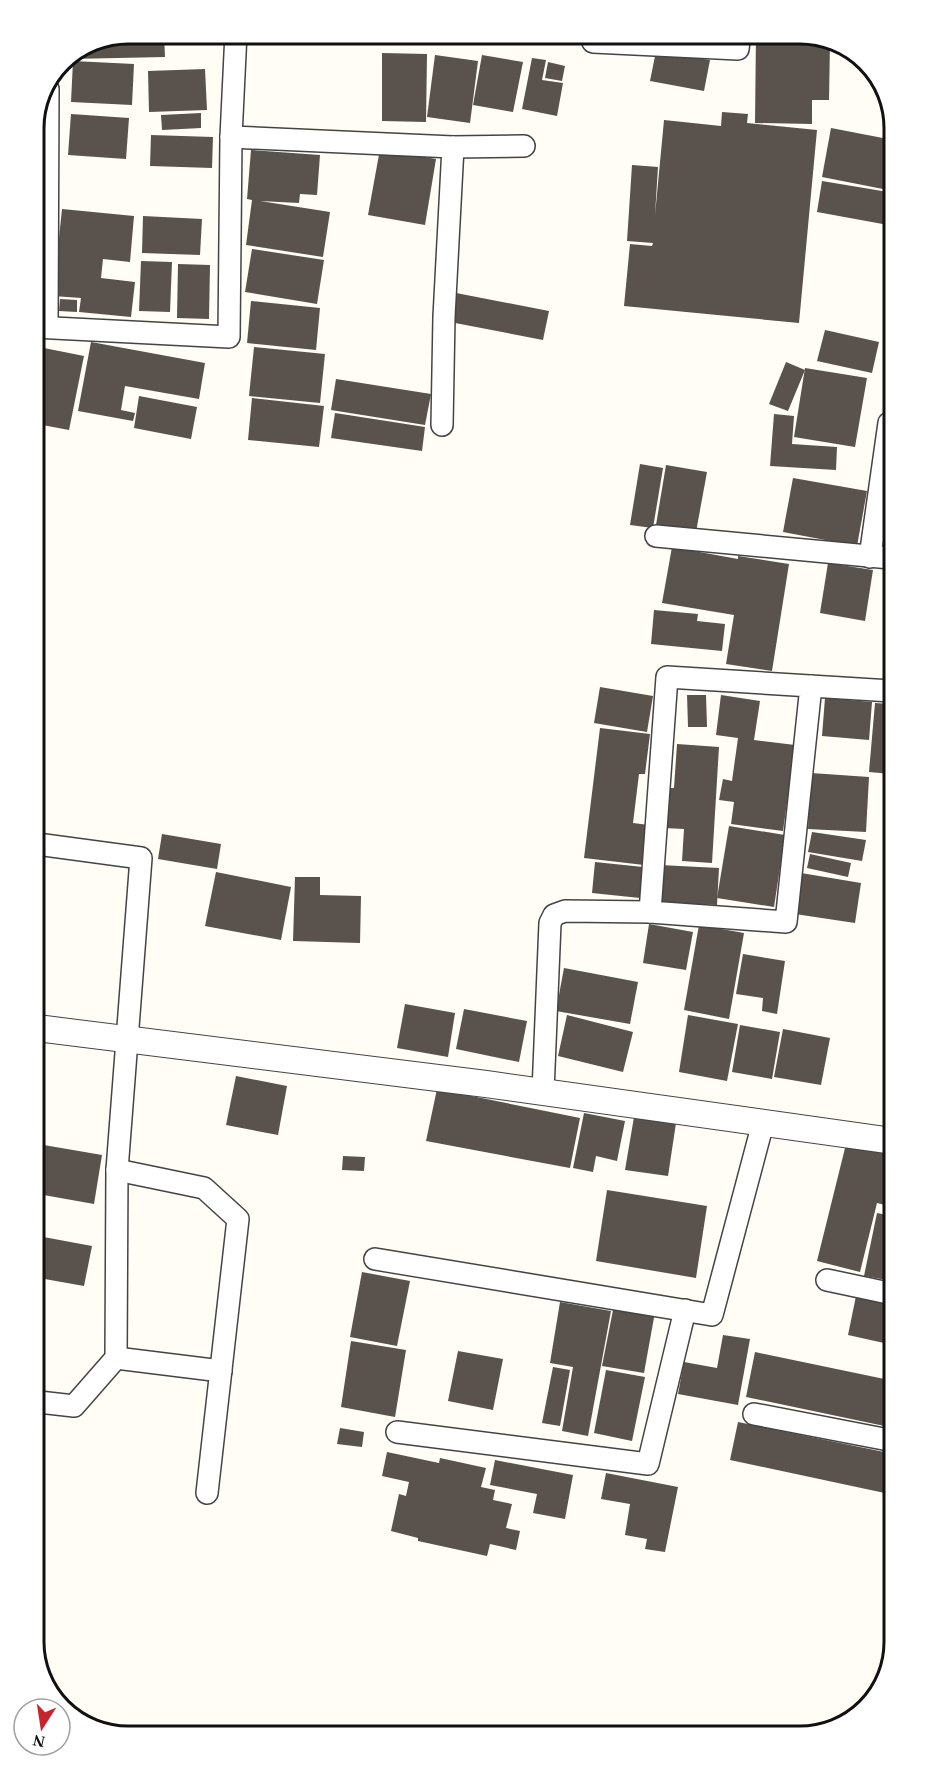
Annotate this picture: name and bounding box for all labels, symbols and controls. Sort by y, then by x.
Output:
north arrow [12,1697,72,1757]
text: N [31,1732,46,1751]

